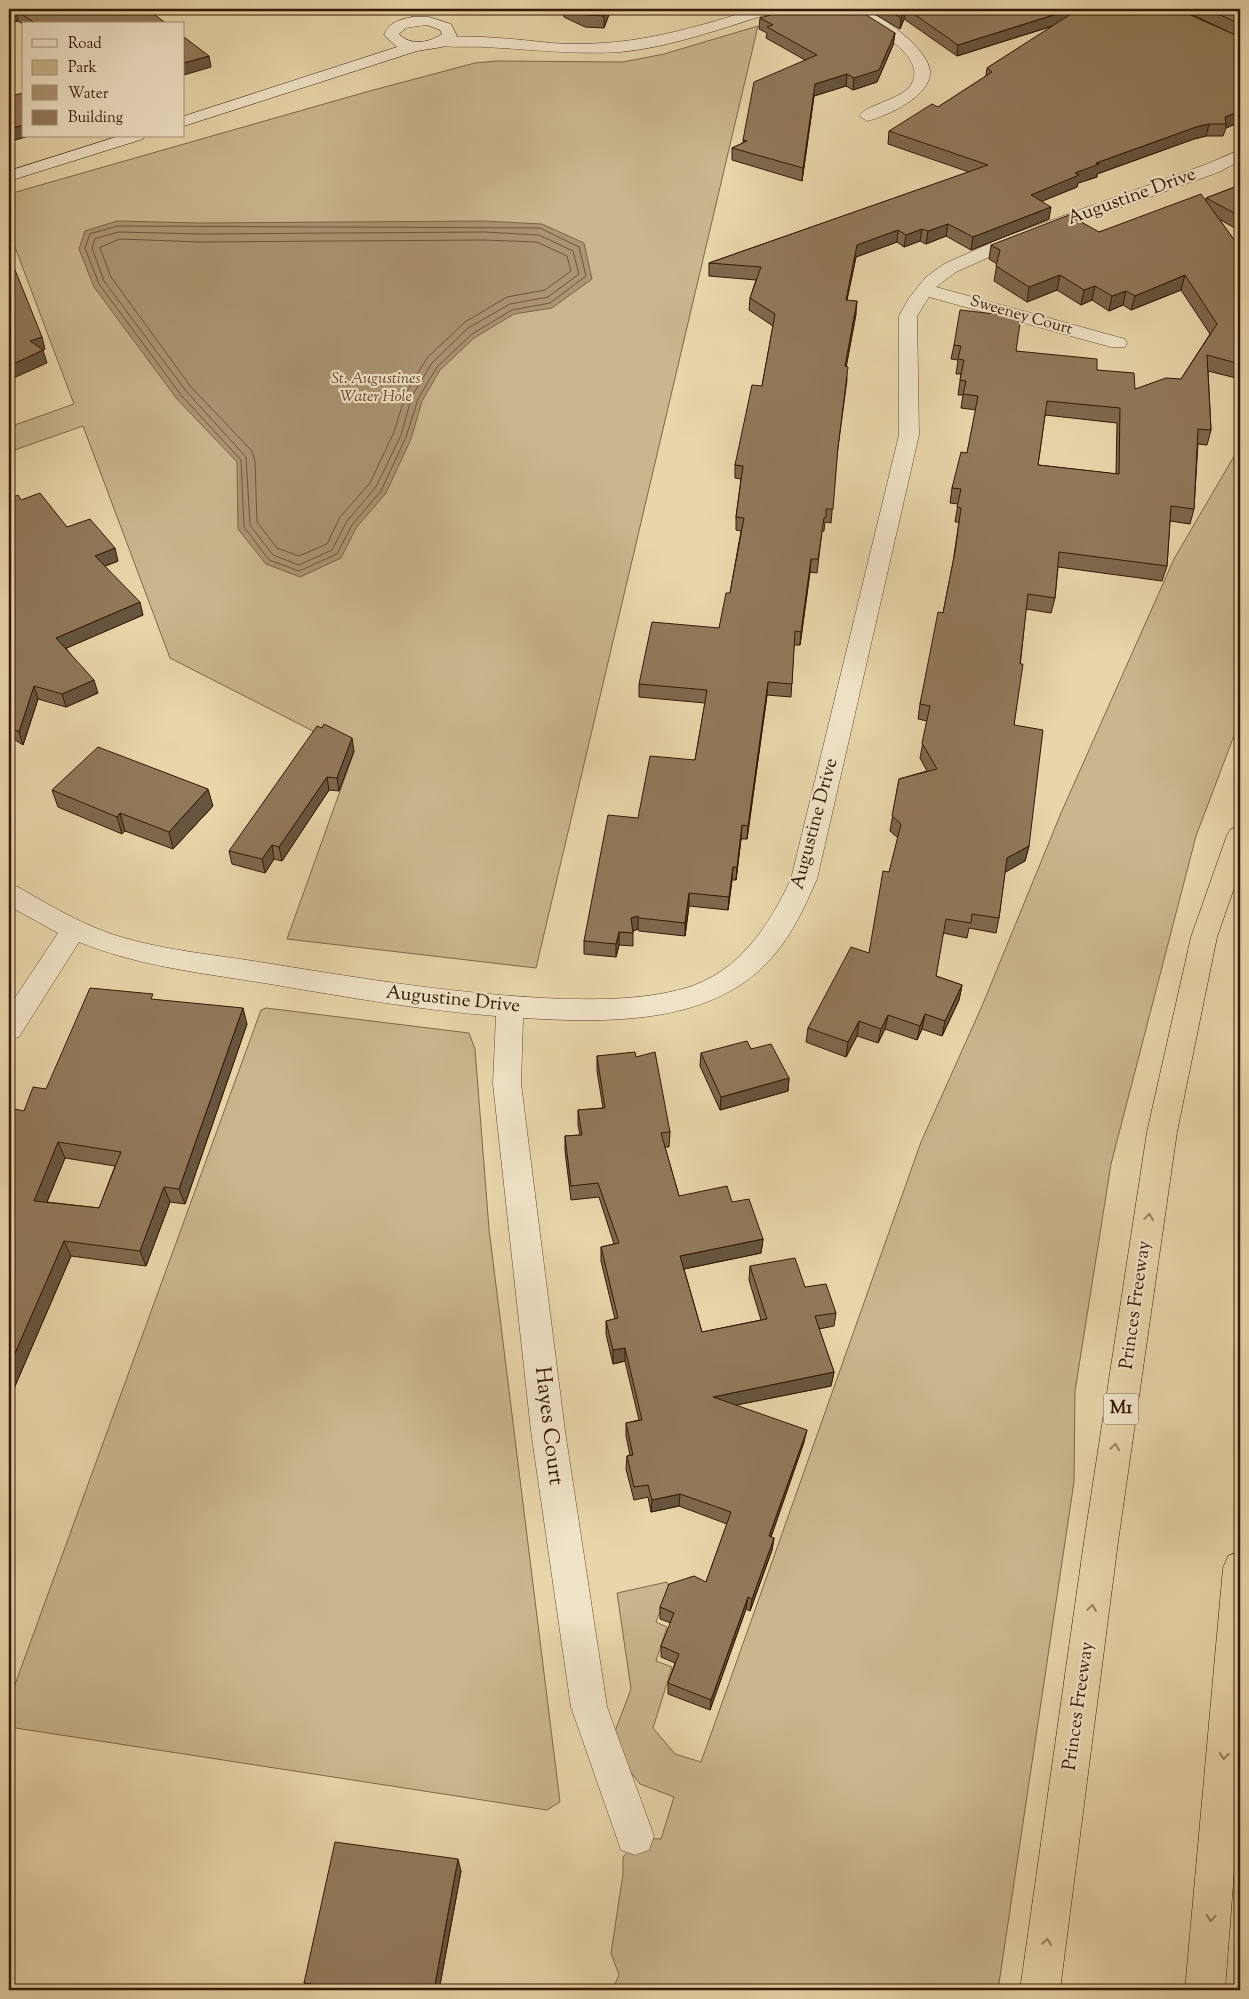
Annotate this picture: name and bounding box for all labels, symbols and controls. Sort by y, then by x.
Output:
legend [22,22,185,138]
text: Road [68,34,102,55]
text: Park [68,58,97,79]
text: Water [68,84,109,105]
text: Building [68,108,123,129]
street label: Augustine Drive [1064,161,1200,233]
street label: Sweeney Court [967,290,1075,342]
park label: St. Augustines Water Hole [331,368,421,409]
street label: Augustine Drive [784,755,846,893]
street label: Augustine Drive [384,980,522,1020]
one-way arrow [1143,1212,1154,1220]
street label: Princes Freeway [1114,1238,1158,1371]
street label: Hayes Court [525,1365,571,1487]
road number: M1 [1104,1394,1138,1425]
one-way arrow [1110,1442,1120,1451]
one-way arrow [1086,1603,1097,1611]
street label: Princes Freeway [1057,1639,1101,1772]
one-way arrow [1218,1752,1229,1760]
one-way arrow [1205,1914,1216,1922]
one-way arrow [1041,1938,1051,1946]

